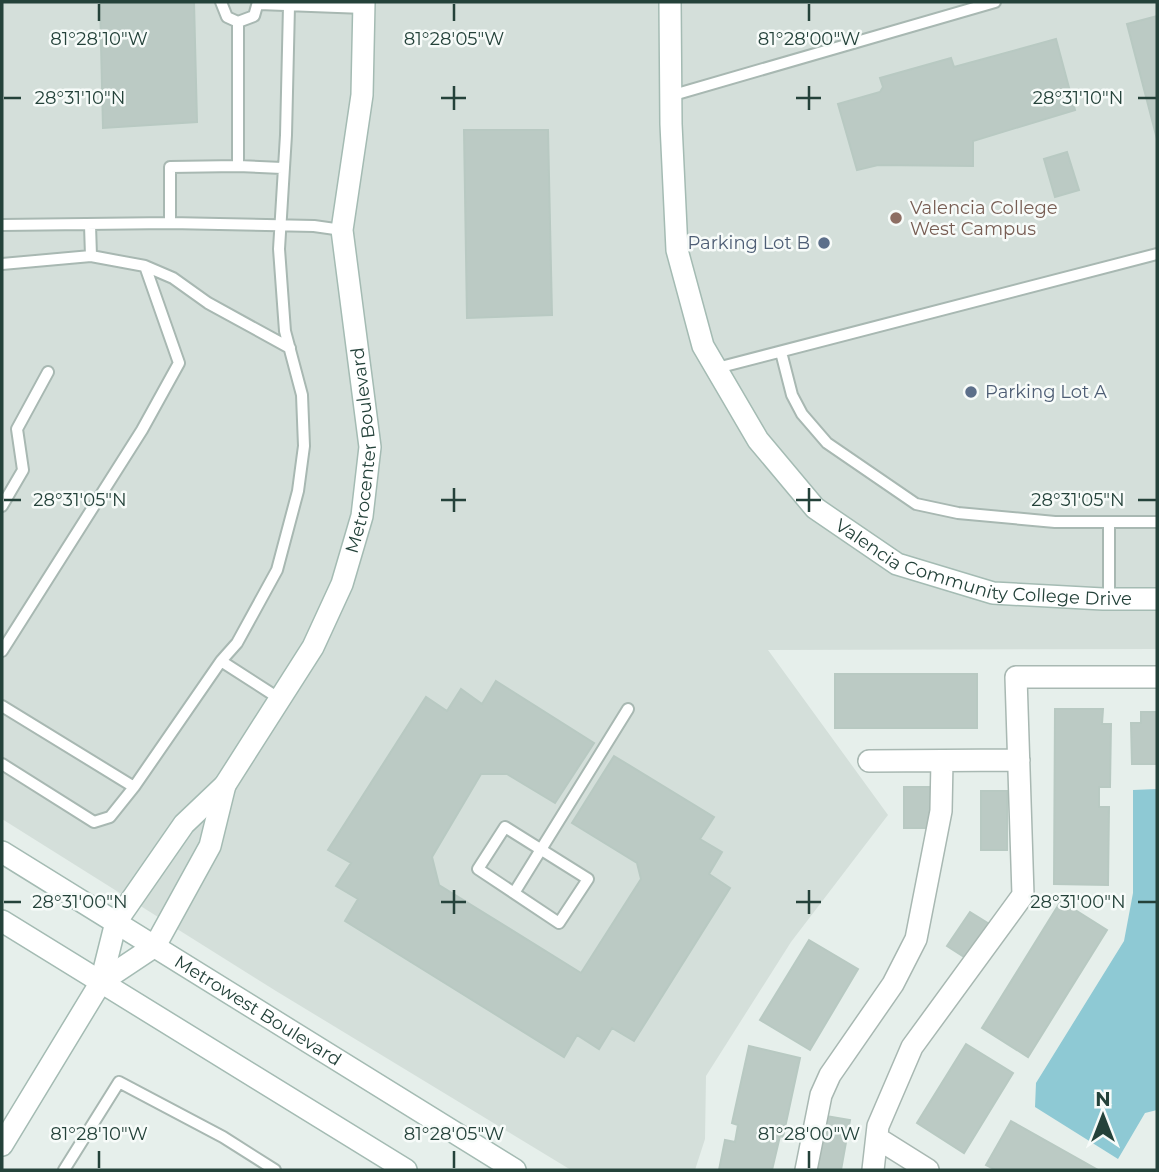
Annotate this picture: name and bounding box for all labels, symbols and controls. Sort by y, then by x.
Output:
text: 81°28'10"W [50,28,148,50]
text: 81°28'05"W [404,28,504,50]
text: 81°28'00"W [758,28,860,50]
text: 28°31'10"N [35,87,125,109]
text: 28°31'10"N [1033,87,1123,109]
place label: Valencia College West Campus [910,197,1058,240]
marker: Valencia College West Campus [888,210,904,226]
place label: Parking Lot B [687,232,810,254]
marker: Parking Lot B [816,235,832,251]
street label: Metrocenter Boulevard [341,346,381,556]
place label: Parking Lot A [985,381,1107,403]
marker: Parking Lot A [963,384,979,400]
text: 28°31'05"N [33,489,127,511]
text: 28°31'05"N [1031,489,1125,511]
street label: Valencia Community College Drive [831,514,1132,610]
text: 28°31'00"N [32,891,128,913]
text: 28°31'00"N [1030,891,1126,913]
street label: Metrowest Boulevard [170,951,345,1071]
north arrow [1068,1081,1138,1151]
text: N [1095,1088,1111,1111]
text: 81°28'10"W [50,1123,148,1145]
text: 81°28'05"W [404,1123,504,1145]
text: 81°28'00"W [758,1123,860,1145]

